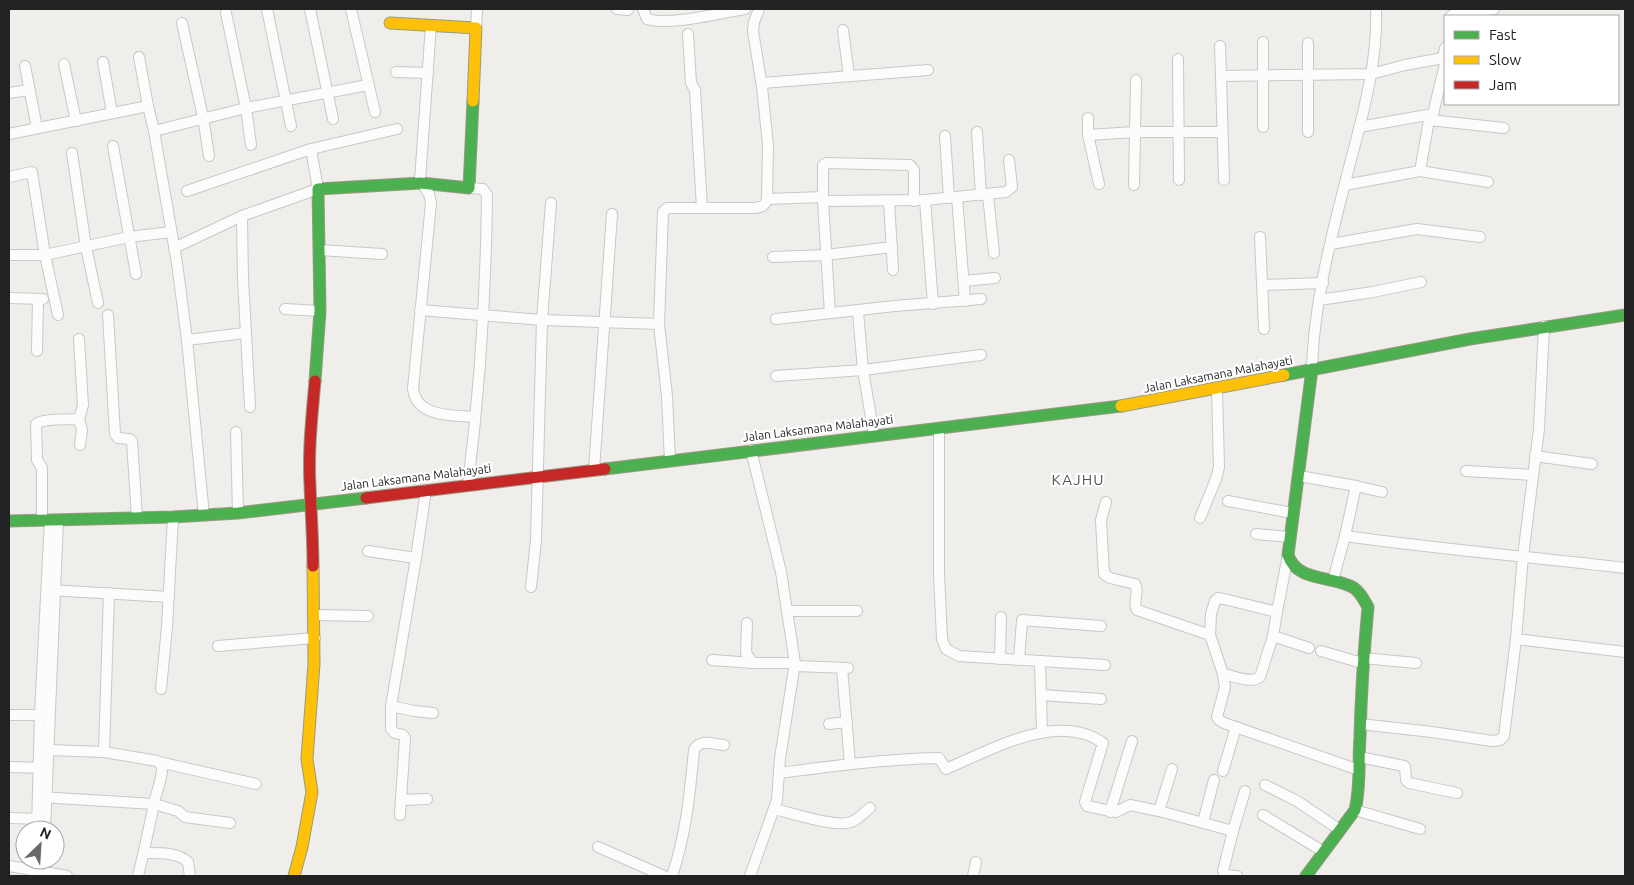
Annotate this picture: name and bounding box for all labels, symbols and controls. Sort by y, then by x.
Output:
legend [1444,15,1619,105]
text: Fast [1489,26,1517,43]
text: Slow [1489,51,1522,68]
text: Jam [1489,76,1517,93]
street label: Jalan Laksamana Malahayati [1142,353,1294,395]
street label: Jalan Laksamana Malahayati [742,412,894,444]
street label: Jalan Laksamana Malahayati [340,461,492,493]
district label: KAJHU [1052,471,1104,488]
north arrow [15,820,65,870]
text: N [37,824,54,843]

